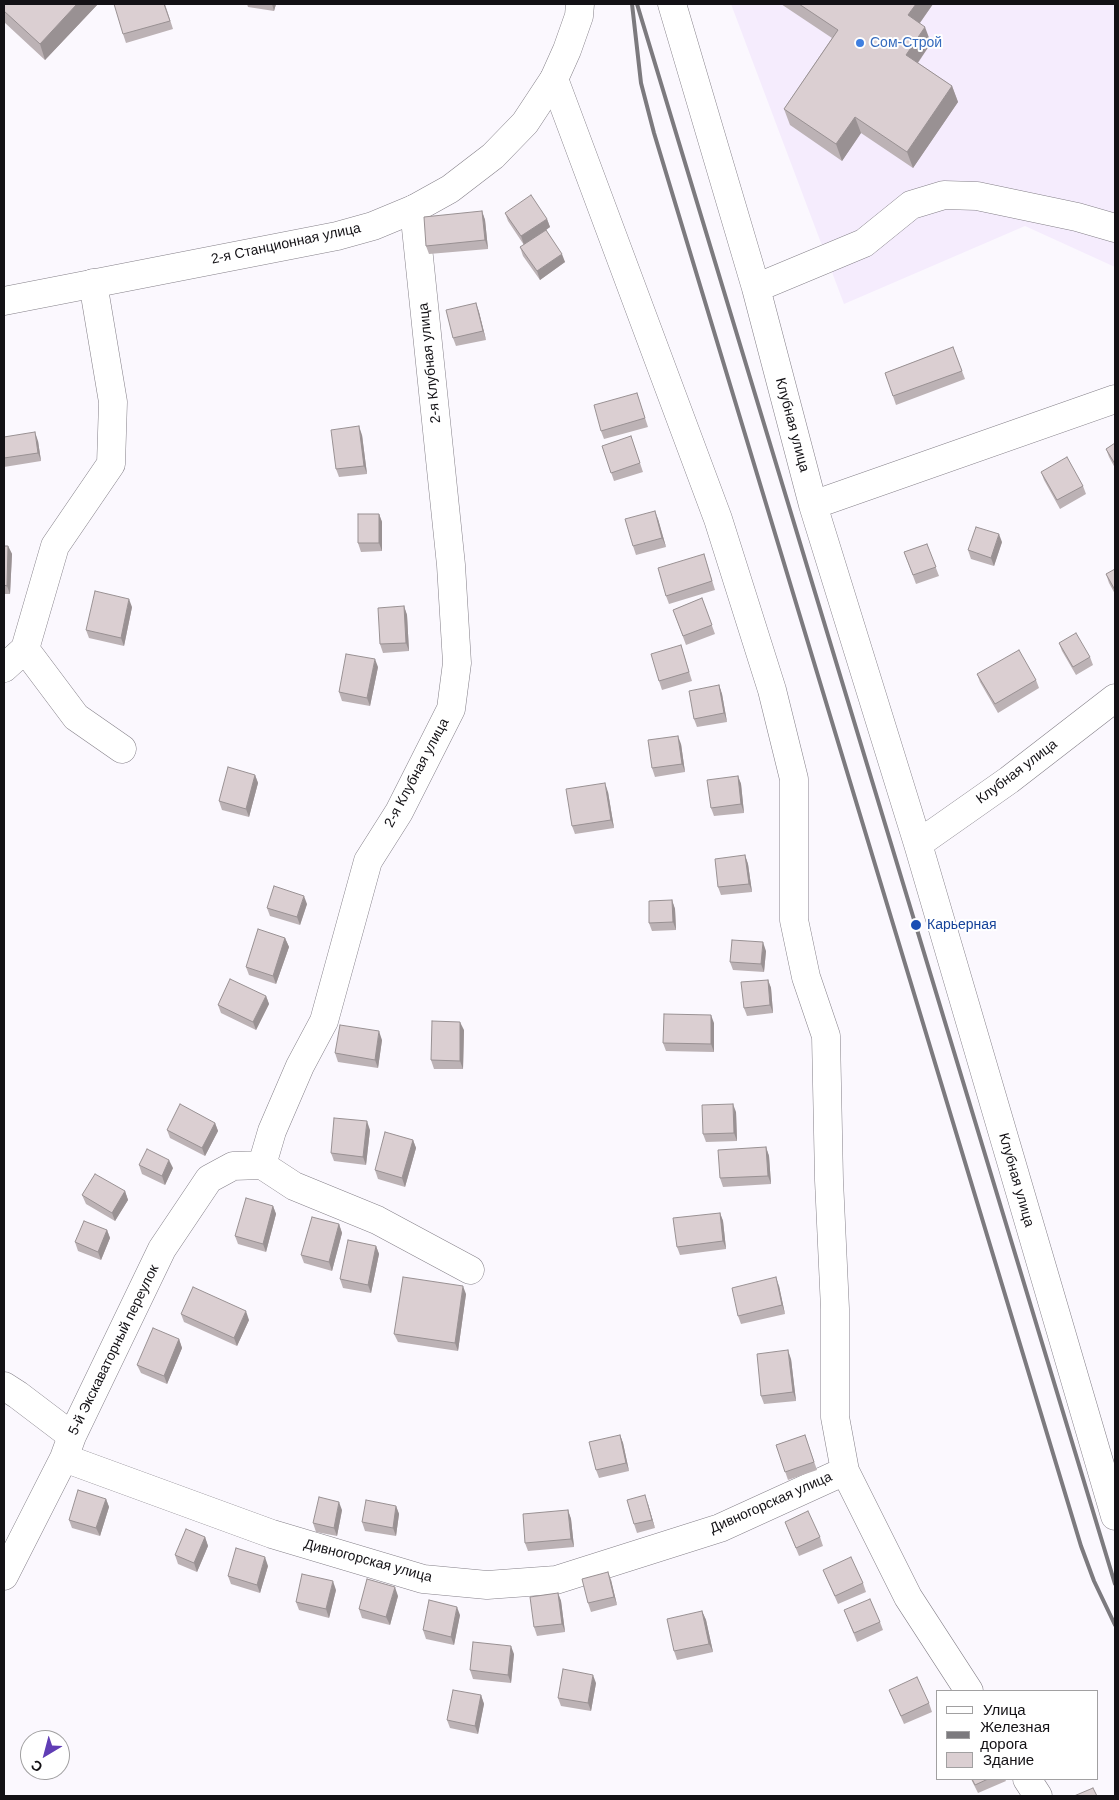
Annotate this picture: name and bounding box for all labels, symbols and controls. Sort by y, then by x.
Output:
place label: Сом-Строй [870,35,942,51]
marker: Сом-Строй [854,37,866,49]
street label: 2-я Станционная улица [210,220,362,268]
street label: 2-я Клубная улица [415,302,445,424]
street label: Клубная улица [771,376,813,474]
street label: 2-я Клубная улица [381,716,453,830]
street label: Клубная улица [973,736,1061,808]
place label: Карьерная [927,917,997,933]
marker: Карьерная [909,918,923,932]
street label: Клубная улица [995,1131,1037,1229]
street label: 5-й Экскаваторный переулок [65,1262,163,1438]
street label: Дивногорская улица [707,1469,835,1537]
street label: Дивногорская улица [302,1536,434,1586]
legend [936,1690,1099,1780]
text: Улица [983,1701,1026,1718]
text: Железная дорога [980,1718,1050,1752]
north arrow [20,1730,70,1780]
text: Здание [983,1751,1034,1768]
text: С [28,1757,45,1776]

